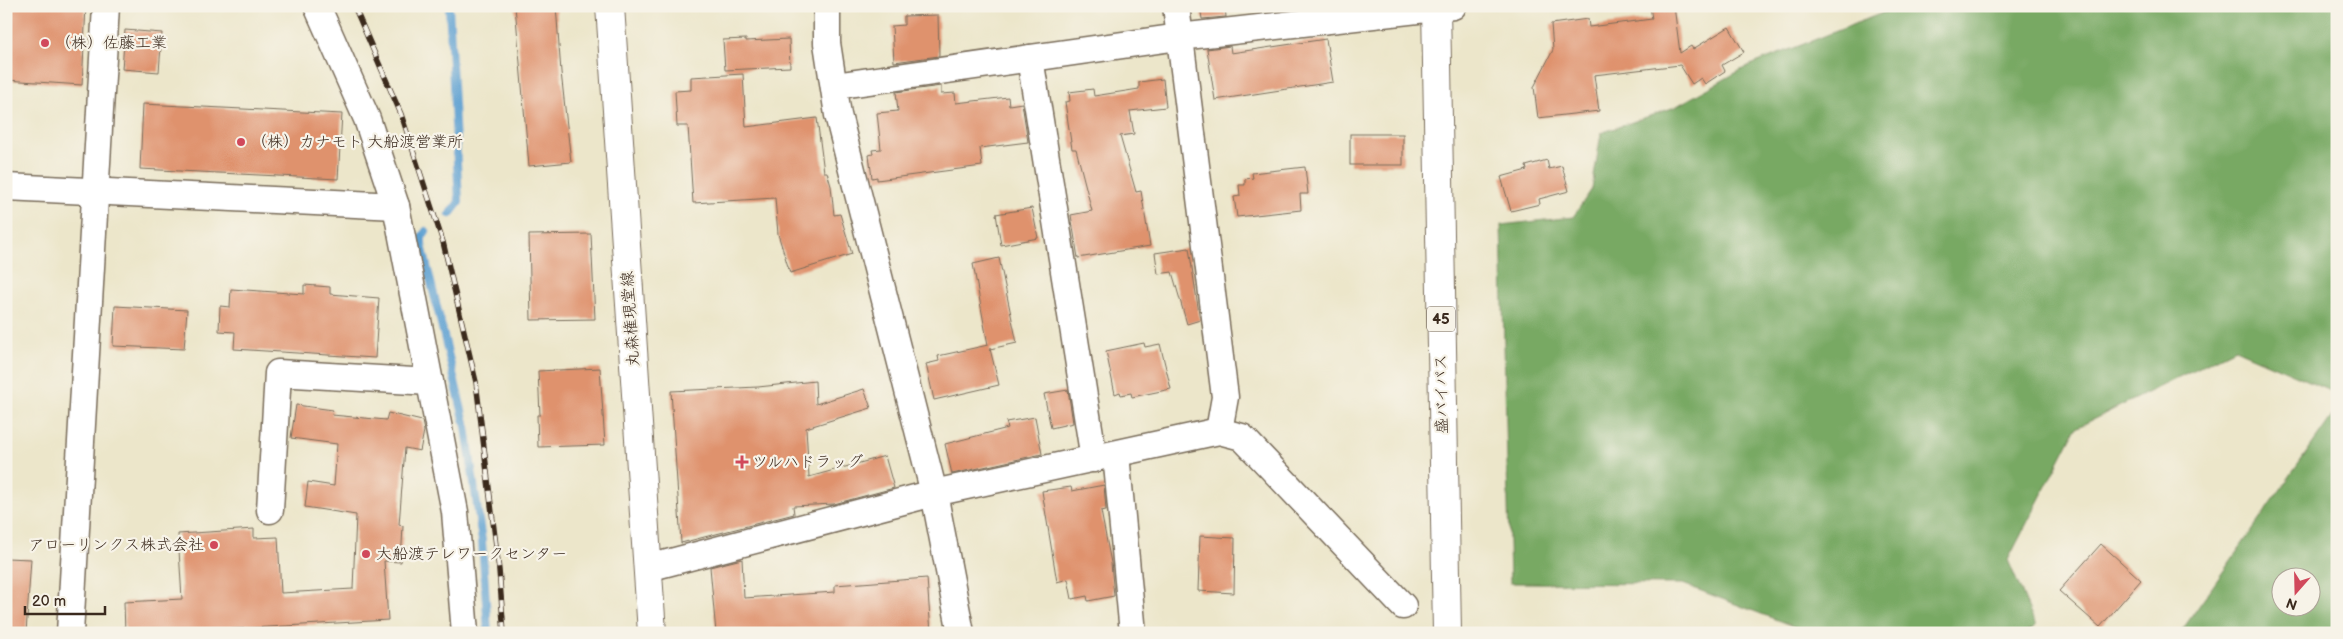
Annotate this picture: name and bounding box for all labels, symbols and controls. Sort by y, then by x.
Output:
place label: （株）佐藤工業 [55,34,167,53]
marker: （株）佐藤工業 [39,37,51,49]
place label: （株）カナモト 大船渡営業所 [251,133,463,152]
marker: （株）カナモト 大船渡営業所 [235,136,247,148]
street label: 丸森権現堂線 [618,270,644,368]
road number: 45 [1427,306,1455,332]
street label: 盛バイパス [1432,354,1452,434]
place label: ツルハドラッグ [752,453,863,472]
marker: ツルハドラッグ [736,456,748,468]
place label: アローリンクス株式会社 [28,536,204,555]
marker: アローリンクス株式会社 [208,539,220,551]
place label: 大船渡テレワークセンター [376,545,567,564]
marker: 大船渡テレワークセンター [360,548,372,560]
north arrow [2270,566,2320,616]
scale bar [25,584,105,616]
text: 20 m [32,592,66,611]
text: N [2284,594,2300,614]

